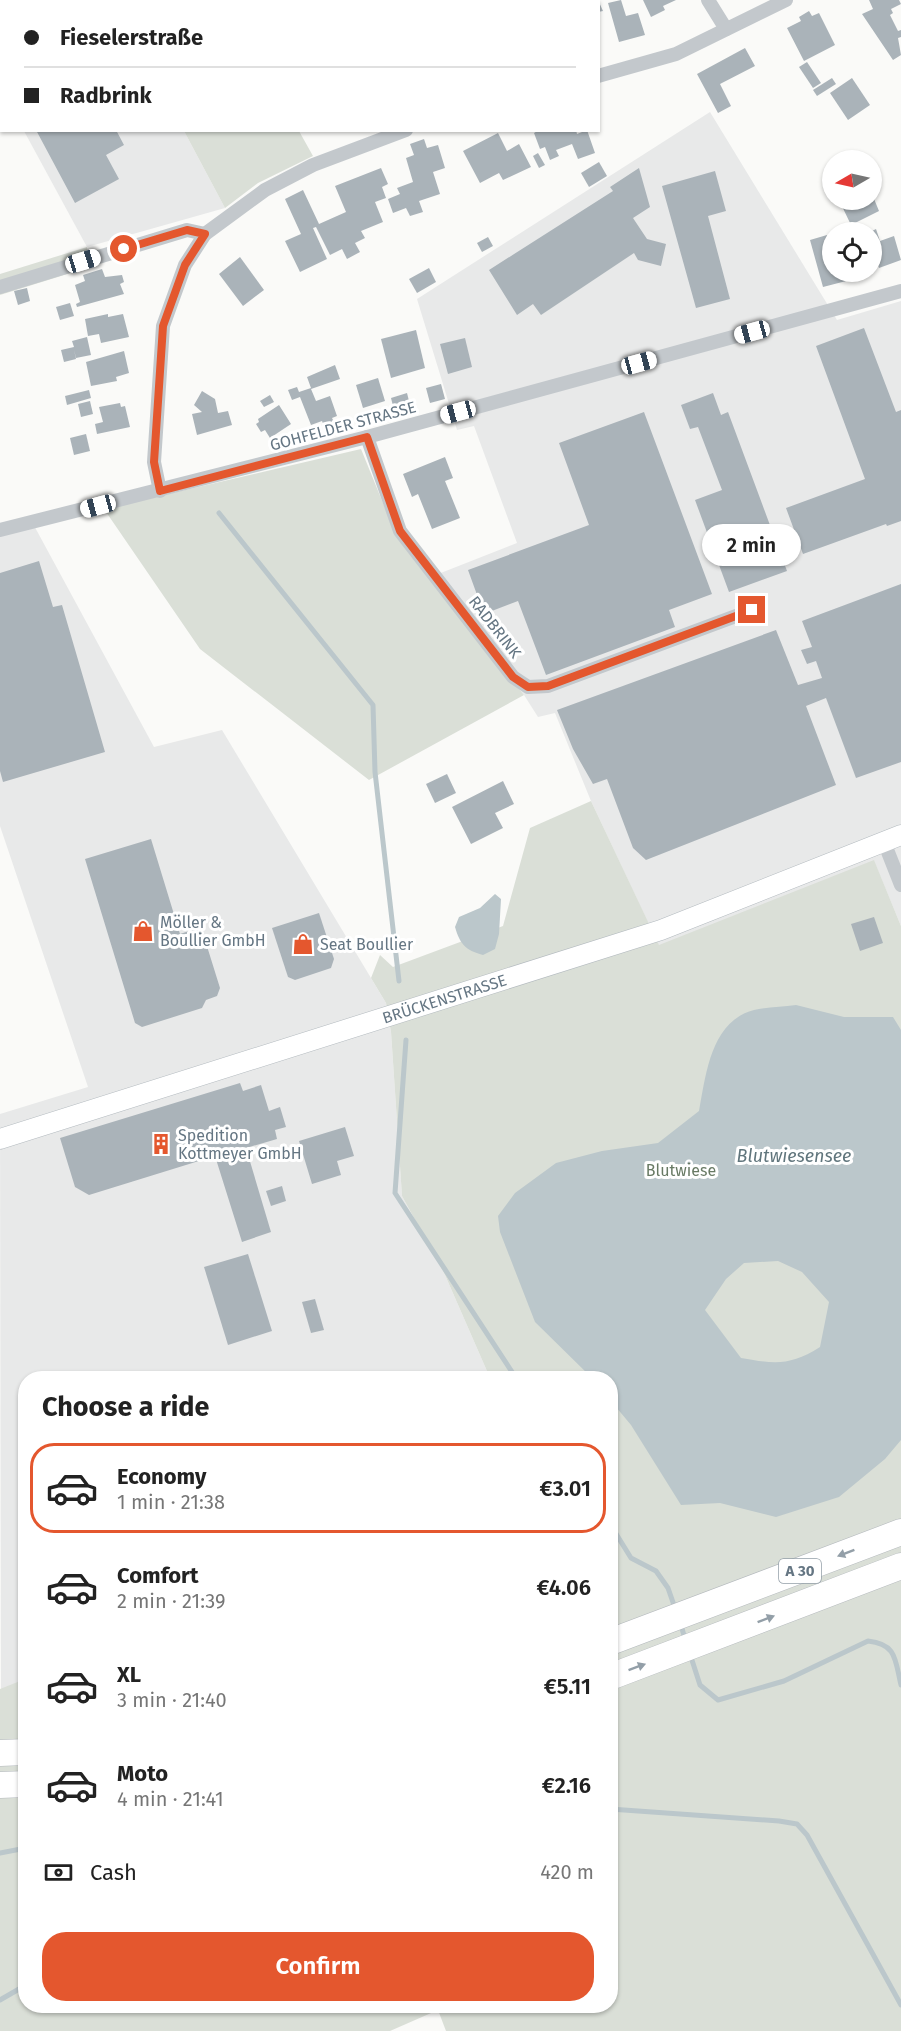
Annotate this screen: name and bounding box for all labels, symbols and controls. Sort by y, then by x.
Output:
text: Fieselerstraße [60,24,203,51]
text: Radbrink [60,82,152,109]
north arrow [822,150,882,210]
map controls [822,150,882,282]
button: locate [822,222,882,282]
route start [110,235,137,262]
car [63,247,103,275]
car [732,319,772,345]
car [619,350,659,376]
street label: GOHFELDER STRASSE [268,397,418,455]
car [438,399,478,425]
car [78,493,118,519]
callout: 2 min [702,523,801,565]
text: 2 min [727,533,776,557]
street label: RADBRINK [465,592,526,662]
route end [738,596,765,623]
place label: Möller & Boullier GmbH [160,913,266,950]
shop icon: Möller & Boullier GmbH [131,919,155,943]
shop icon: Seat Boullier [291,932,315,956]
place label: Seat Boullier [320,935,414,954]
street label: BRÜCKENSTRASSE [380,970,509,1027]
place label: Spedition Kottmeyer GmbH [178,1126,302,1163]
building icon: Spedition Kottmeyer GmbH [149,1132,173,1156]
water label: Blutwiesensee [737,1145,851,1167]
park label: Blutwiese [646,1161,716,1180]
text: Choose a ride [42,1391,209,1423]
icon: car [45,1461,99,1515]
text: Economy [117,1463,206,1490]
text: €3.01 [539,1475,591,1502]
text: 1 min · 21:38 [117,1490,225,1514]
one-way arrow [837,1548,855,1558]
road number: A 30 [779,1559,821,1583]
icon: car [45,1560,99,1614]
text: Comfort [117,1562,198,1589]
text: €4.06 [537,1574,591,1601]
text: 2 min · 21:39 [117,1589,225,1613]
one-way arrow [757,1614,775,1624]
icon: car [45,1659,99,1713]
text: XL [117,1661,141,1688]
one-way arrow [628,1662,646,1672]
text: €5.11 [544,1673,591,1700]
text: 3 min · 21:40 [117,1688,227,1712]
icon: car [45,1758,99,1812]
text: Moto [117,1760,168,1787]
text: €2.16 [542,1772,591,1799]
text: 4 min · 21:41 [117,1787,224,1811]
icon: cash [42,1856,75,1889]
text: Cash [90,1859,137,1886]
text: 420 m [540,1860,594,1884]
button: Confirm [42,1932,594,2001]

